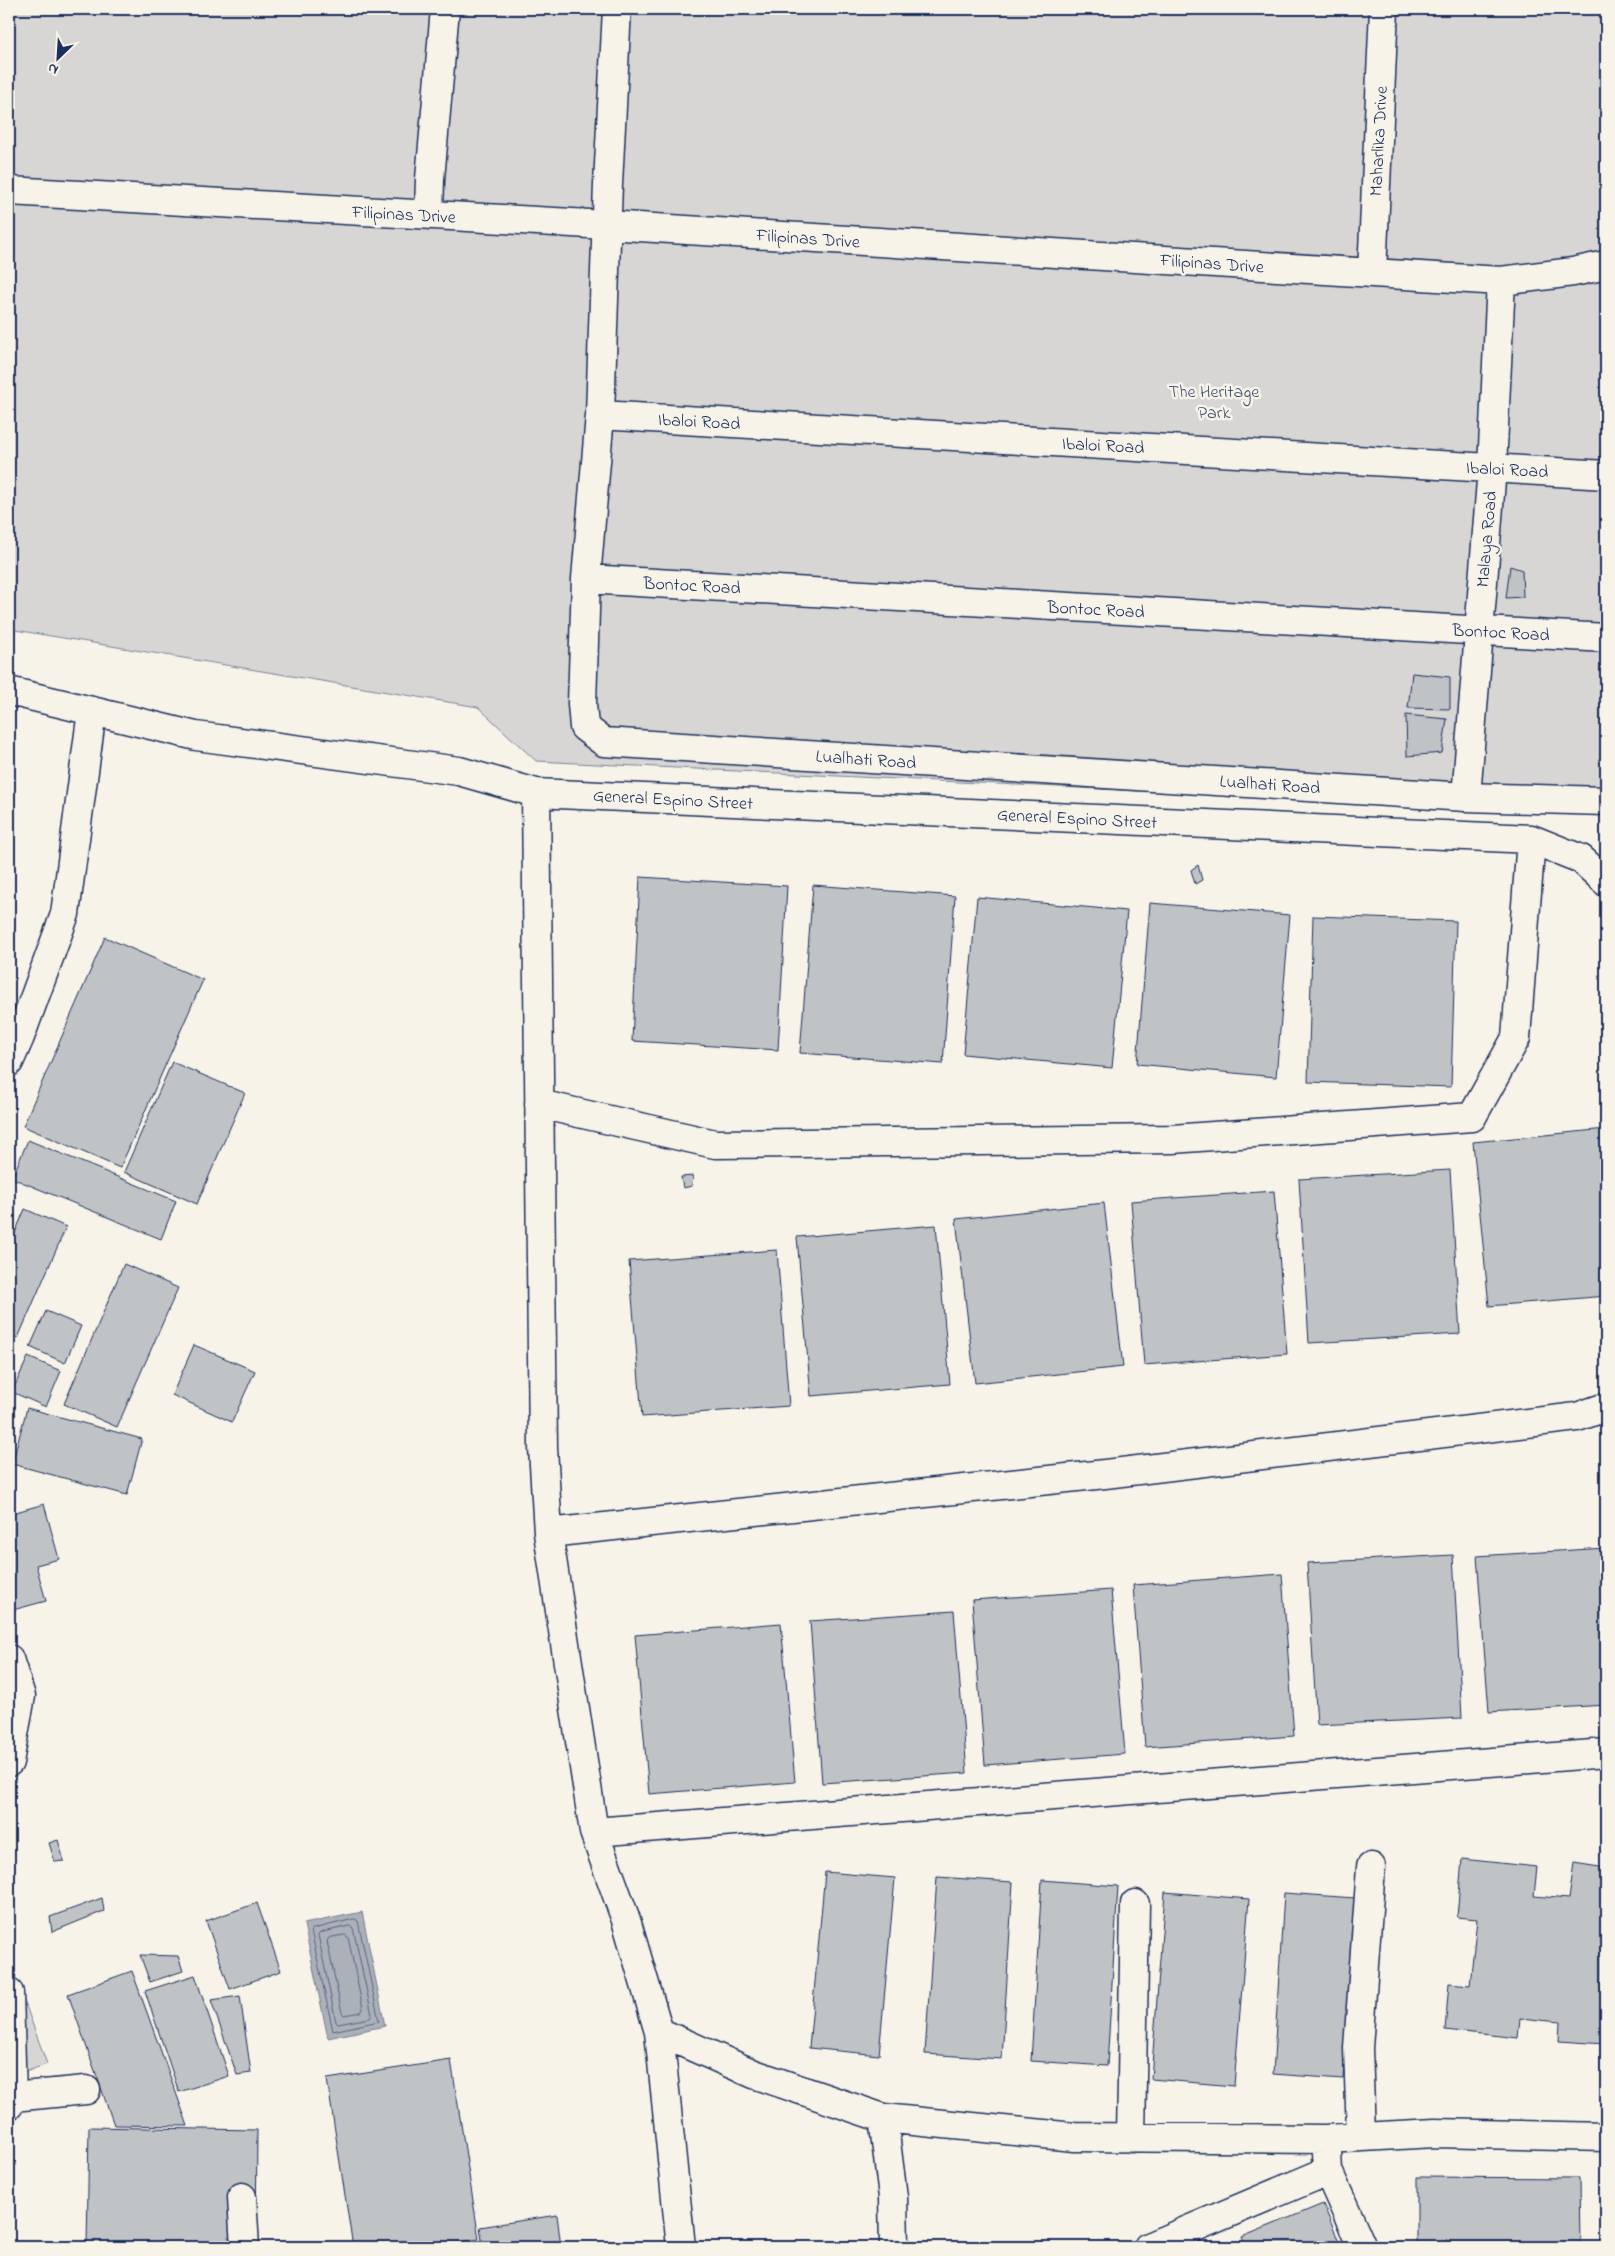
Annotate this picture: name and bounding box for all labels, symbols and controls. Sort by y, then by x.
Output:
north arrow [32,32,82,82]
text: N [44,57,62,80]
street label: Maharlika Drive [1364,84,1396,197]
street label: Filipinas Drive [350,200,457,232]
street label: Filipinas Drive [754,223,862,257]
street label: Filipinas Drive [1158,248,1266,282]
park label: The Heritage Park [1169,380,1260,427]
street label: Ibaloi Road [657,408,741,438]
street label: Ibaloi Road [1061,432,1145,462]
street label: Ibaloi Road [1465,456,1549,486]
street label: Malaya Road [1471,490,1505,589]
street label: Bontoc Road [642,571,741,603]
street label: Bontoc Road [1046,595,1145,627]
street label: Bontoc Road [1451,618,1550,650]
street label: Lualhati Road [815,745,917,777]
street label: Lualhati Road [1219,770,1321,802]
street label: General Espino Street [592,784,754,818]
street label: General Espino Street [996,803,1158,837]

